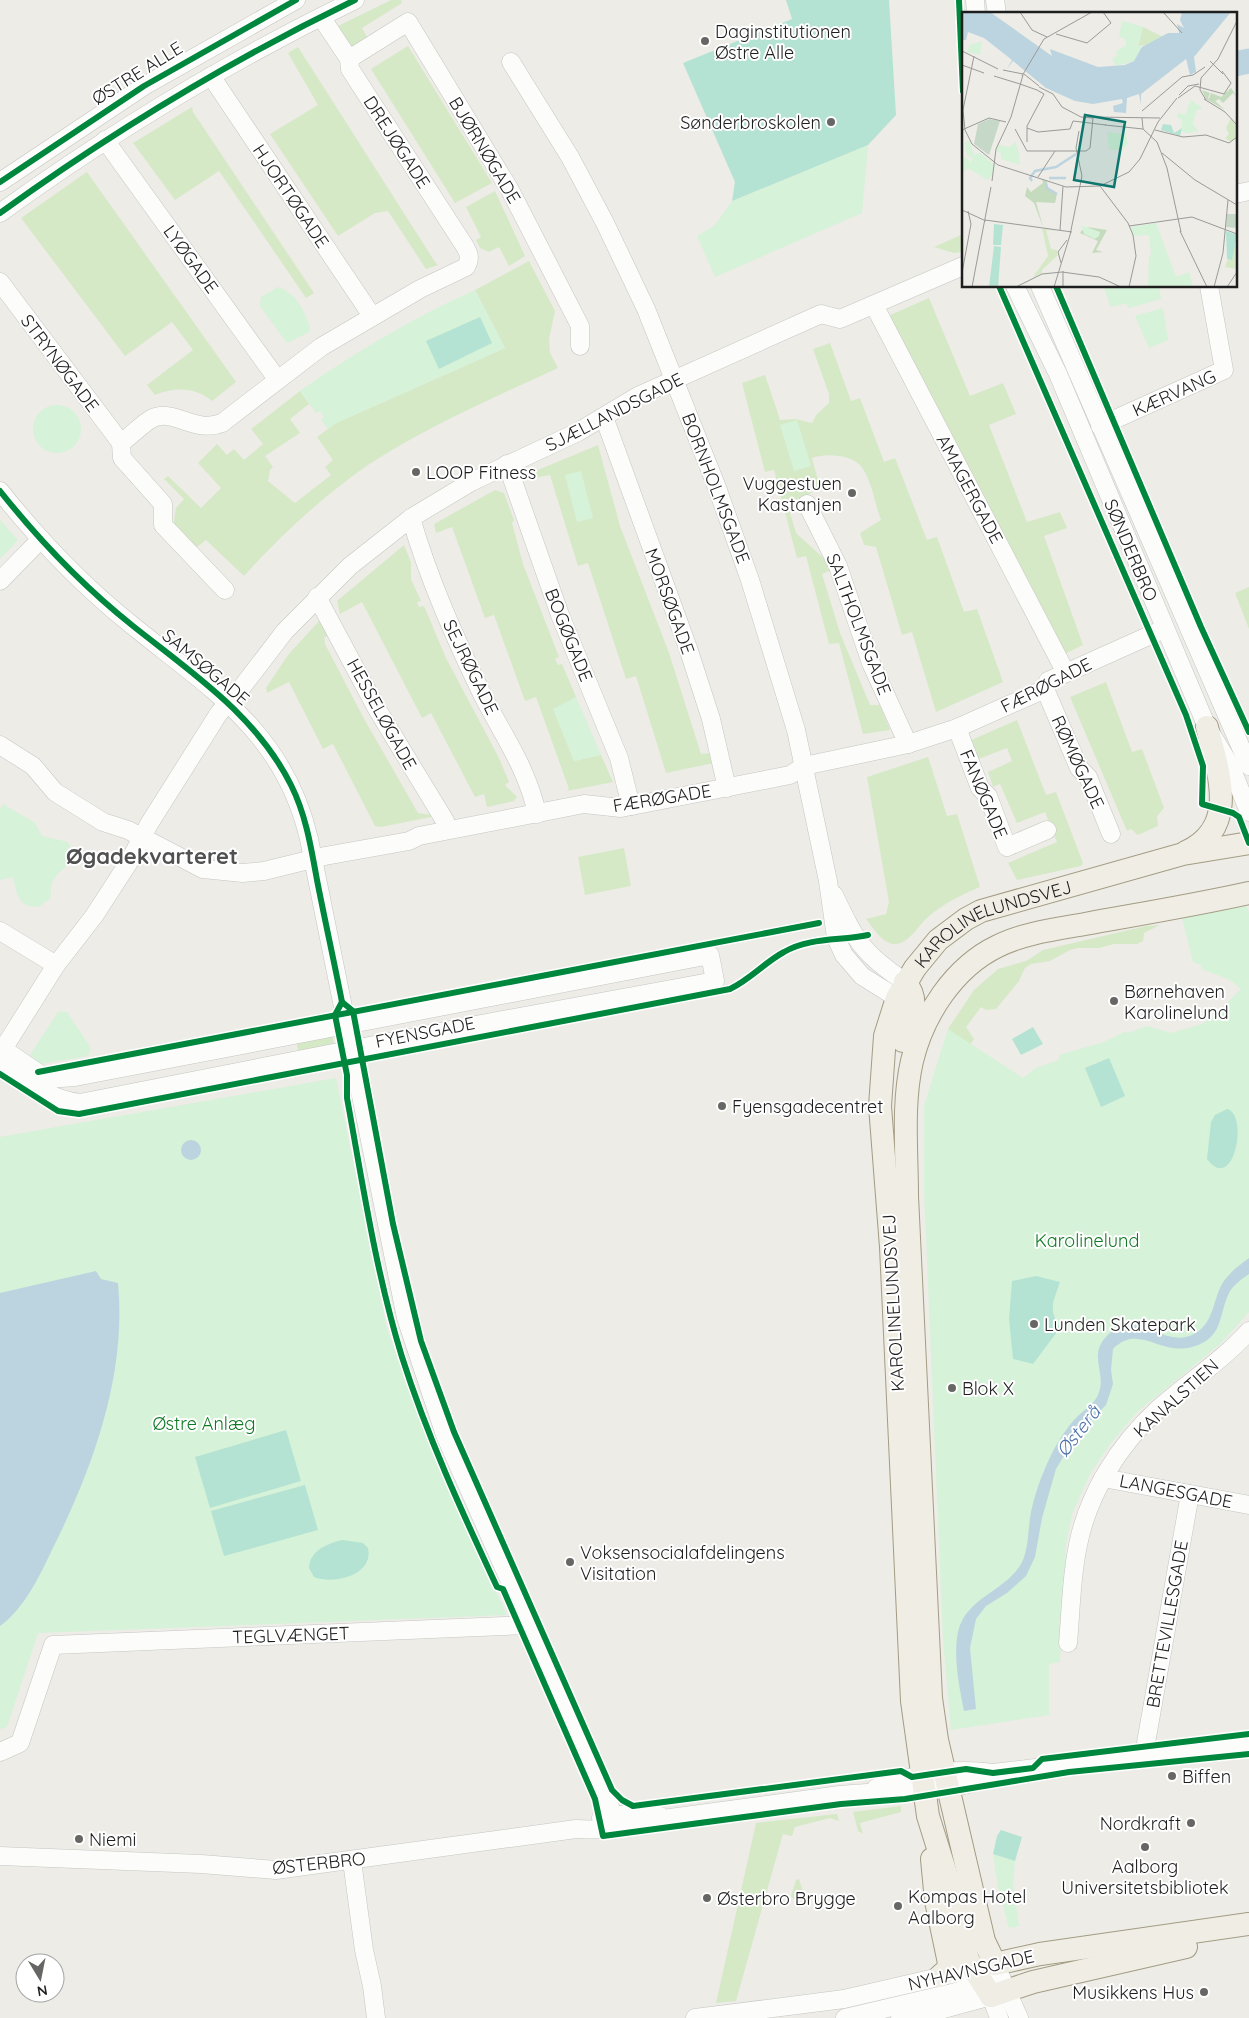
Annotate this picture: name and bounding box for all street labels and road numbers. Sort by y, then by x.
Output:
street label: ØSTRE ALLE [88,36,186,110]
street label: DREJØGADE [359,91,435,193]
street label: BJØRNØGADE [444,92,526,208]
street label: HJORTØGADE [248,140,334,252]
street label: LYØGADE [158,220,224,298]
street label: STRYNØGADE [16,310,104,416]
street label: KÆRVANG [1129,364,1219,422]
street label: SJÆLLANDSGADE [541,367,687,457]
street label: BORNHOLMSGADE [677,410,755,566]
street label: AMAGERGADE [932,431,1008,547]
street label: SØNDERBRO [1099,495,1163,605]
street label: MORSØGADE [640,545,700,657]
street label: SALTHOLMSGADE [821,550,897,698]
street label: BOGØGADE [540,585,598,685]
street label: SEJRØGADE [438,616,504,718]
street label: SAMSØGADE [158,624,254,710]
street label: FÆRØGADE [997,652,1095,718]
street label: HESSELØGADE [342,654,422,774]
street label: RØMØGADE [1046,712,1110,812]
street label: FANØGADE [955,746,1013,842]
street label: FÆRØGADE [611,779,713,817]
street label: KAROLINELUNDSVEJ [909,875,1074,972]
street label: FYENSGADE [373,1011,477,1053]
street label: KAROLINELUNDSVEJ [877,1214,909,1392]
street label: KANALSTIEN [1129,1354,1223,1442]
street label: LANGESGADE [1118,1469,1234,1513]
street label: BRETTEVILLESGADE [1141,1538,1193,1710]
street label: TEGLVÆNGET [232,1621,350,1649]
street label: ØSTERBRO [271,1847,367,1879]
street label: NYHAVNSGADE [906,1944,1036,1996]

